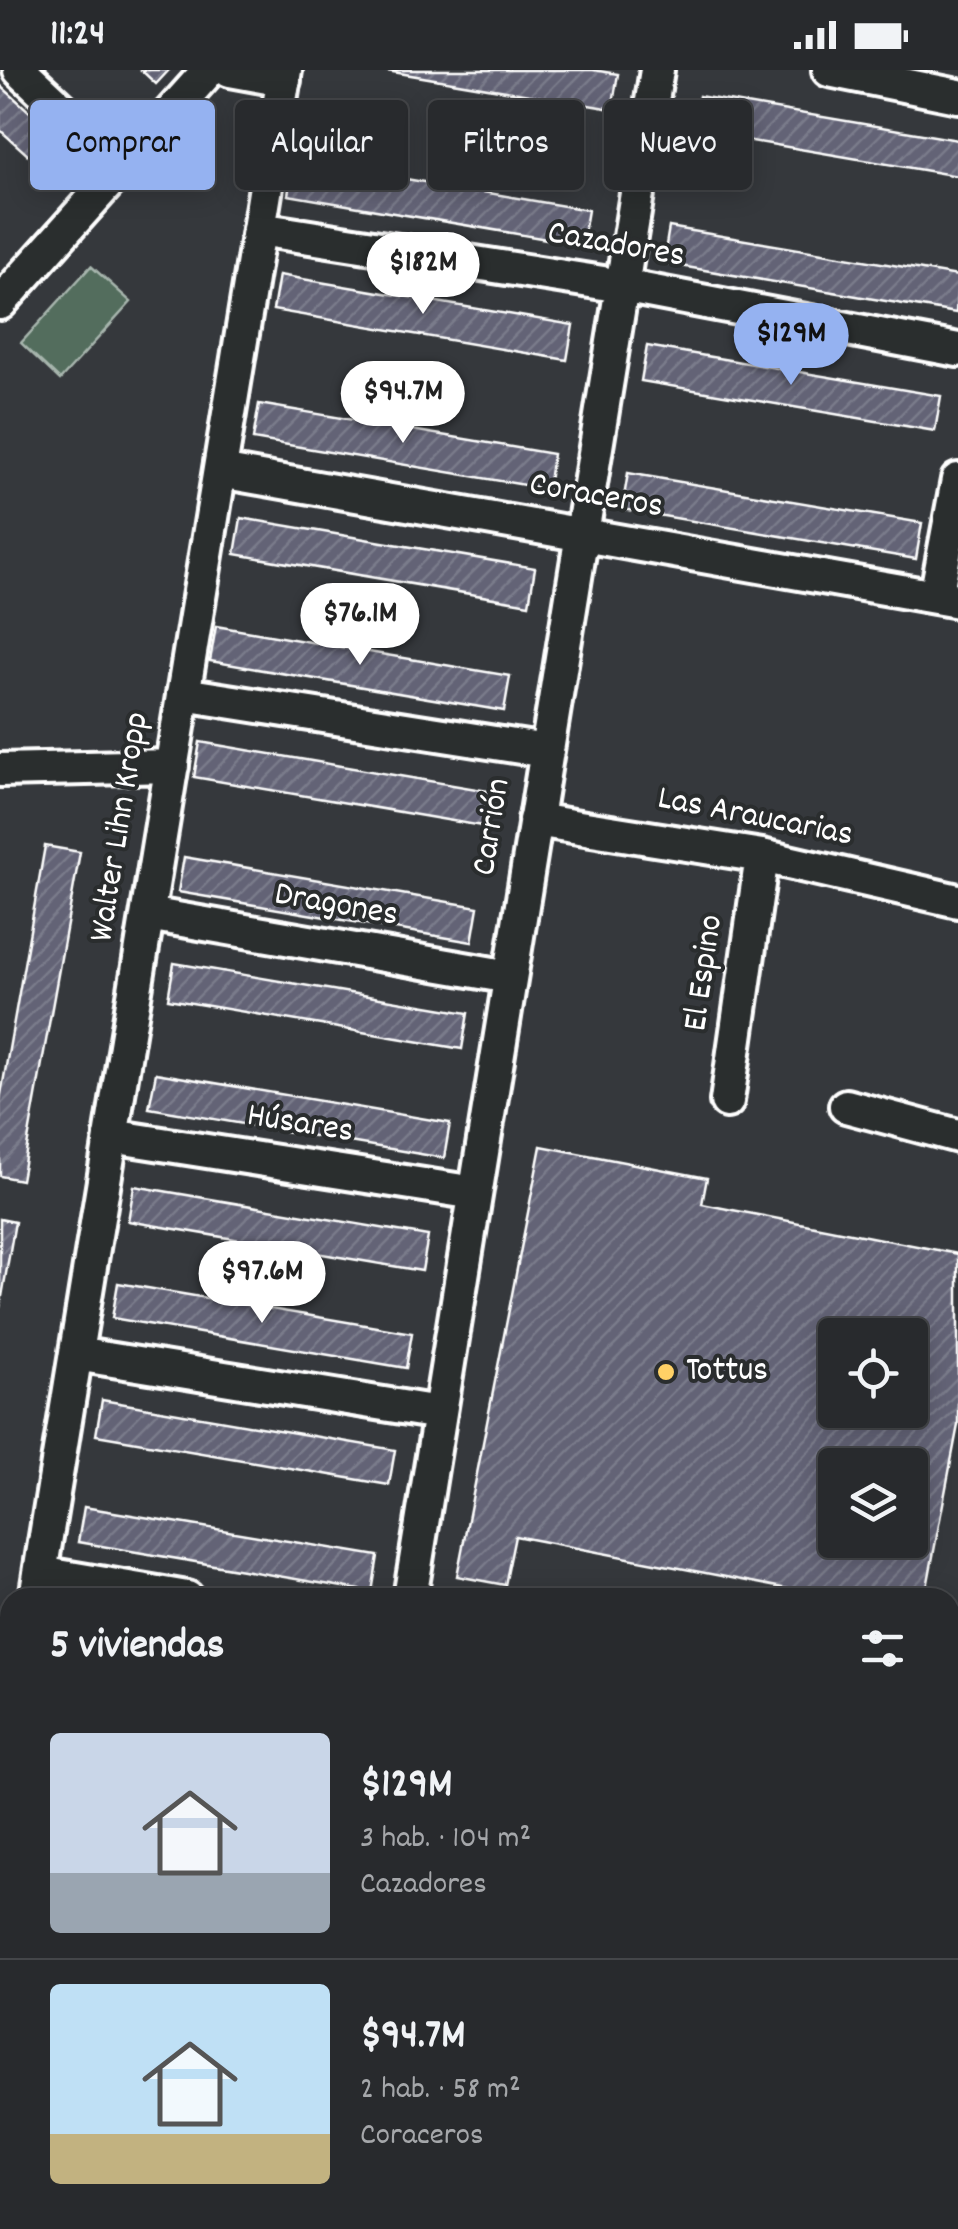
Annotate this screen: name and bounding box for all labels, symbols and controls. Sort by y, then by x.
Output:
text: 11:24 [50,8,105,63]
chip: Comprar [30,100,215,190]
chip: Alquilar [235,100,408,190]
chip: Filtros [428,100,584,190]
chip: Nuevo [604,100,752,190]
street label: Cazadores [543,209,689,283]
pin: $182M [353,232,493,317]
text: $182M [389,241,457,287]
pin: $129M [721,303,861,388]
text: $129M [756,312,826,358]
pin: $94.7M [322,361,484,446]
text: $94.7M [363,370,443,416]
street label: Coraceros [525,461,667,533]
pin: $76.1M [279,583,441,668]
text: $76.1M [322,592,398,638]
street label: Walter Lihn Kropp [78,708,164,946]
street label: Carrión [461,775,525,879]
street label: Las Araucarias [653,775,857,861]
street label: Dragones [270,871,402,941]
street label: El Espino [672,912,738,1034]
street label: Húsares [243,1092,357,1158]
pin: $97.6M [181,1241,343,1326]
text: $97.6M [221,1250,303,1296]
map controls [818,1318,928,1558]
button: locate [818,1318,928,1428]
place label: Tottus [686,1347,768,1397]
marker: Tottus [655,1361,677,1383]
button: layers [818,1448,928,1558]
text: 5 viviendas [50,1618,224,1678]
icon: filters [855,1621,910,1676]
text: $129M [360,1757,453,1817]
icon: home [130,1773,250,1893]
text: 3 hab. · 104 m² [360,1817,531,1863]
text: Cazadores [360,1863,487,1909]
text: $94.7M [360,2008,466,2068]
icon: home [130,2024,250,2144]
text: 2 hab. · 58 m² [360,2068,521,2114]
text: Coraceros [360,2114,483,2160]

